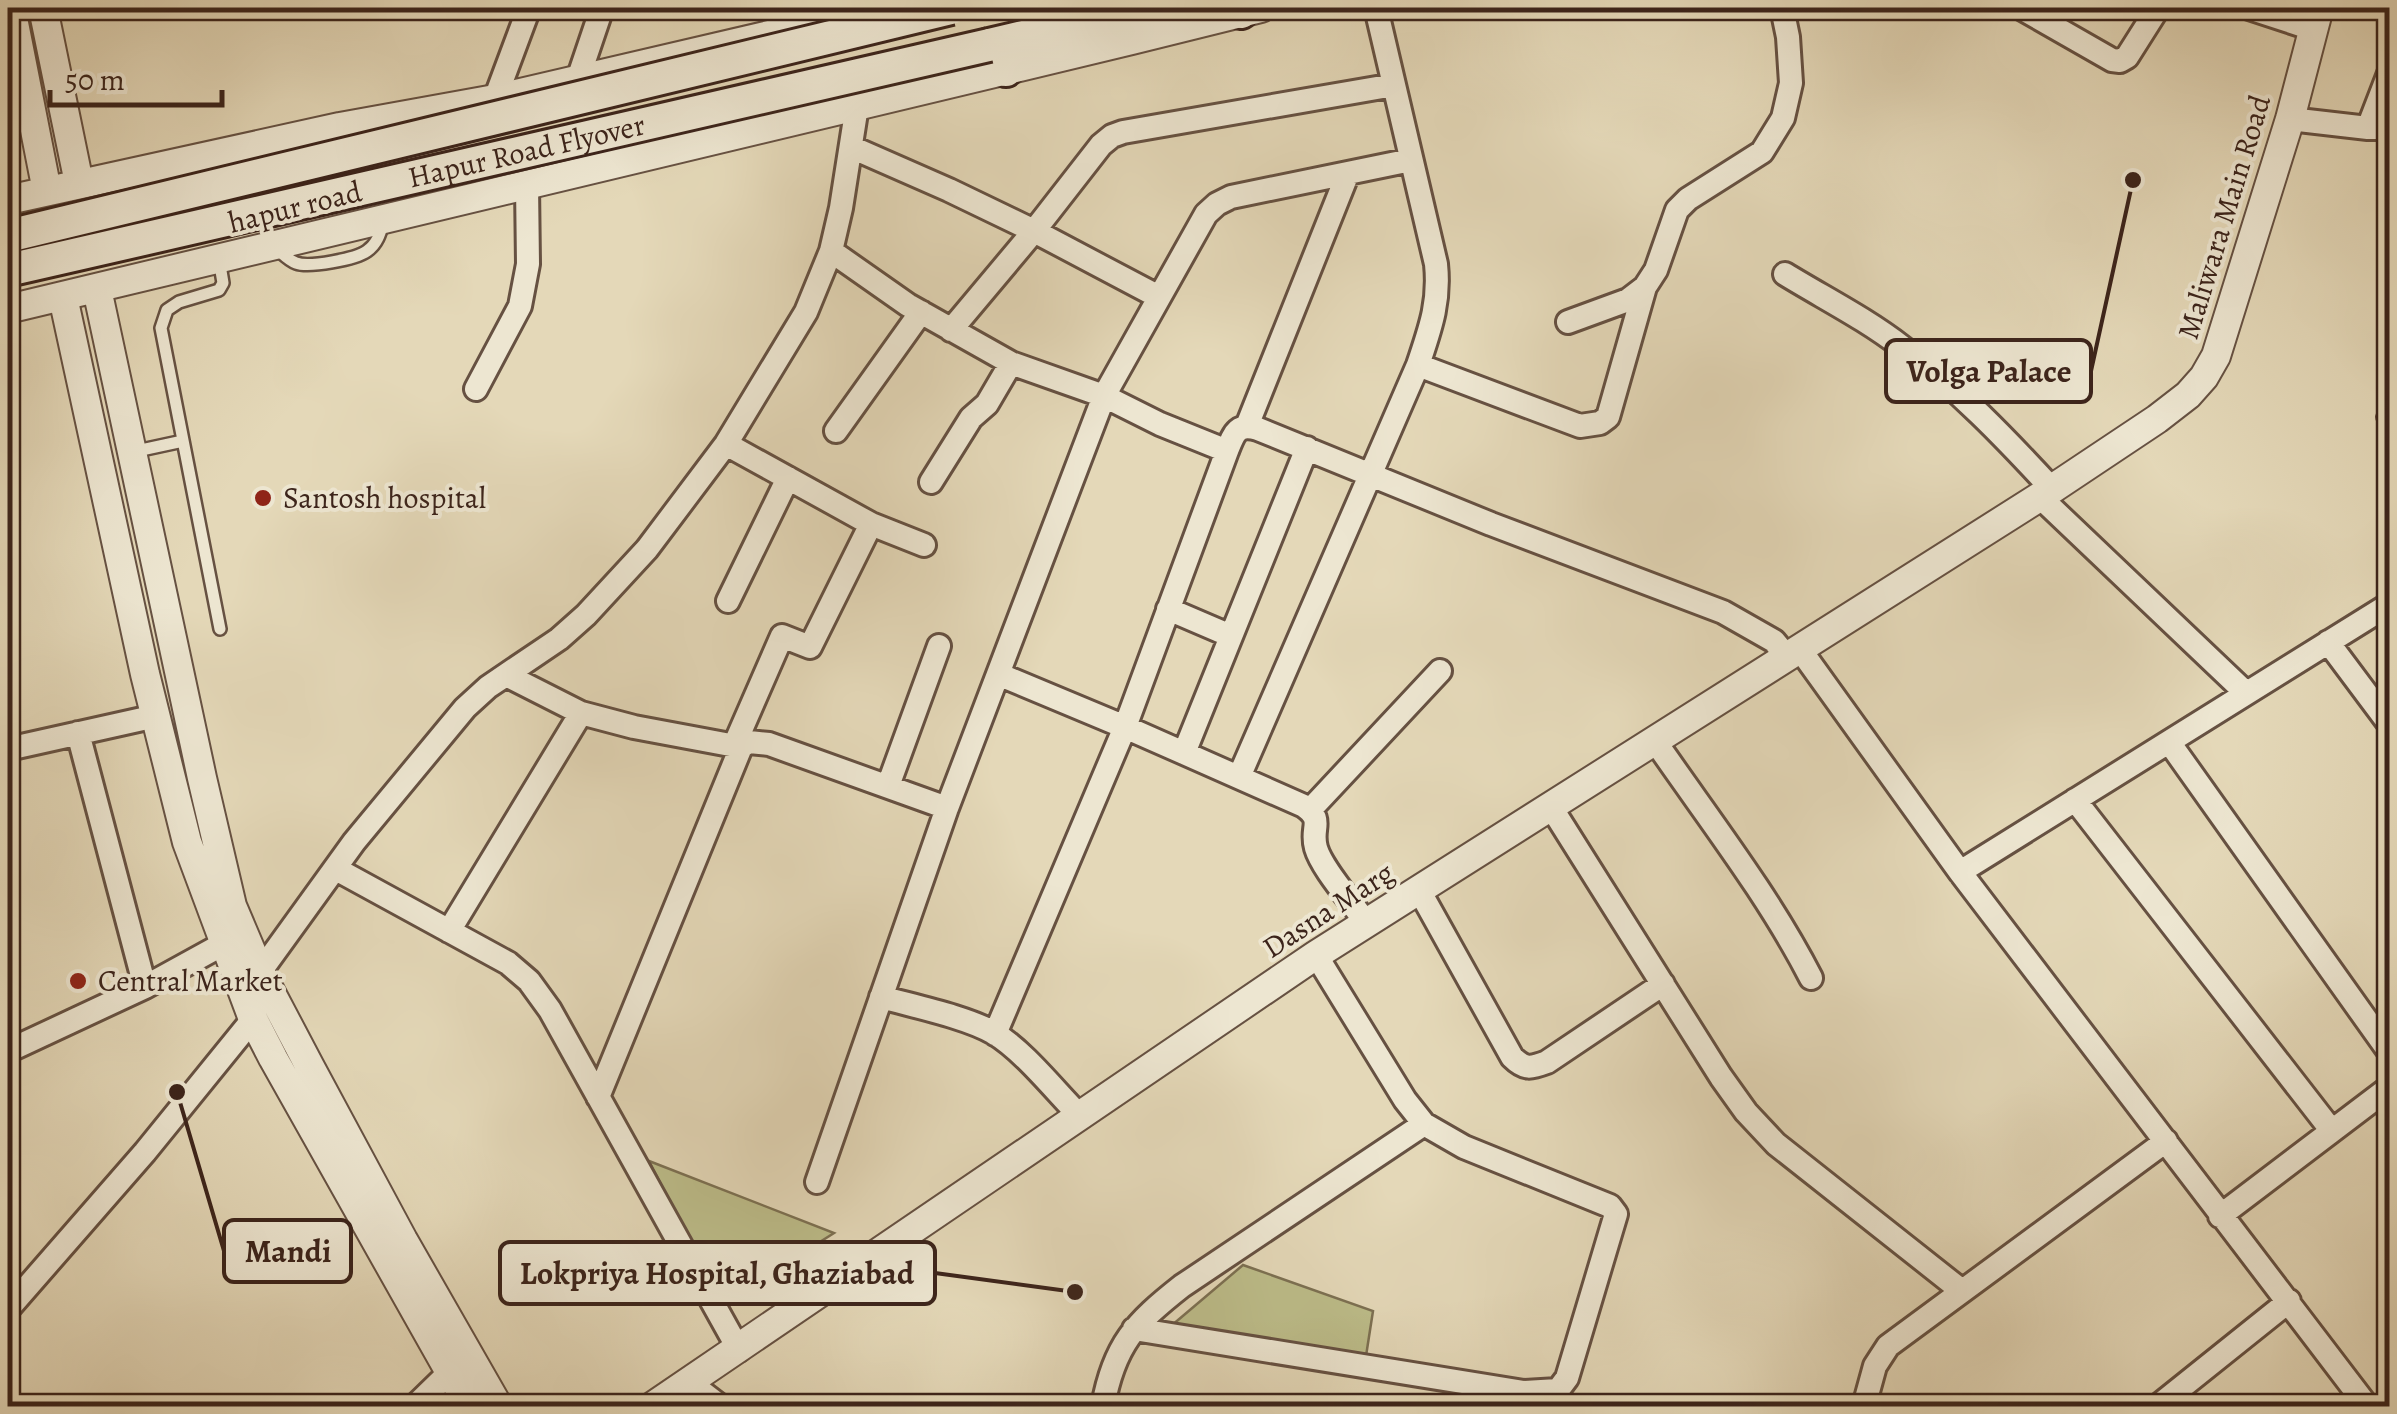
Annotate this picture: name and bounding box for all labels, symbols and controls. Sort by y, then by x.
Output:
scale bar [50,45,222,107]
text: 50 m [65,60,125,100]
street label: Maliwara Main Road [2168,89,2280,344]
street label: Hapur Road Flyover [404,105,649,198]
street label: hapur road [224,171,367,243]
callout: Volga Palace [1886,340,2091,402]
text: Volga Palace [1906,349,2071,393]
place label: Santosh hospital [283,478,486,518]
marker: Santosh hospital [252,487,274,509]
street label: Dasna Marg [1255,853,1401,967]
place label: Central Market [98,961,283,1001]
marker: Central Market [67,970,89,992]
callout: Mandi [224,1220,351,1282]
text: Mandi [245,1229,331,1273]
callout: Lokpriya Hospital, Ghaziabad [500,1242,935,1304]
text: Lokpriya Hospital, Ghaziabad [520,1251,915,1295]

